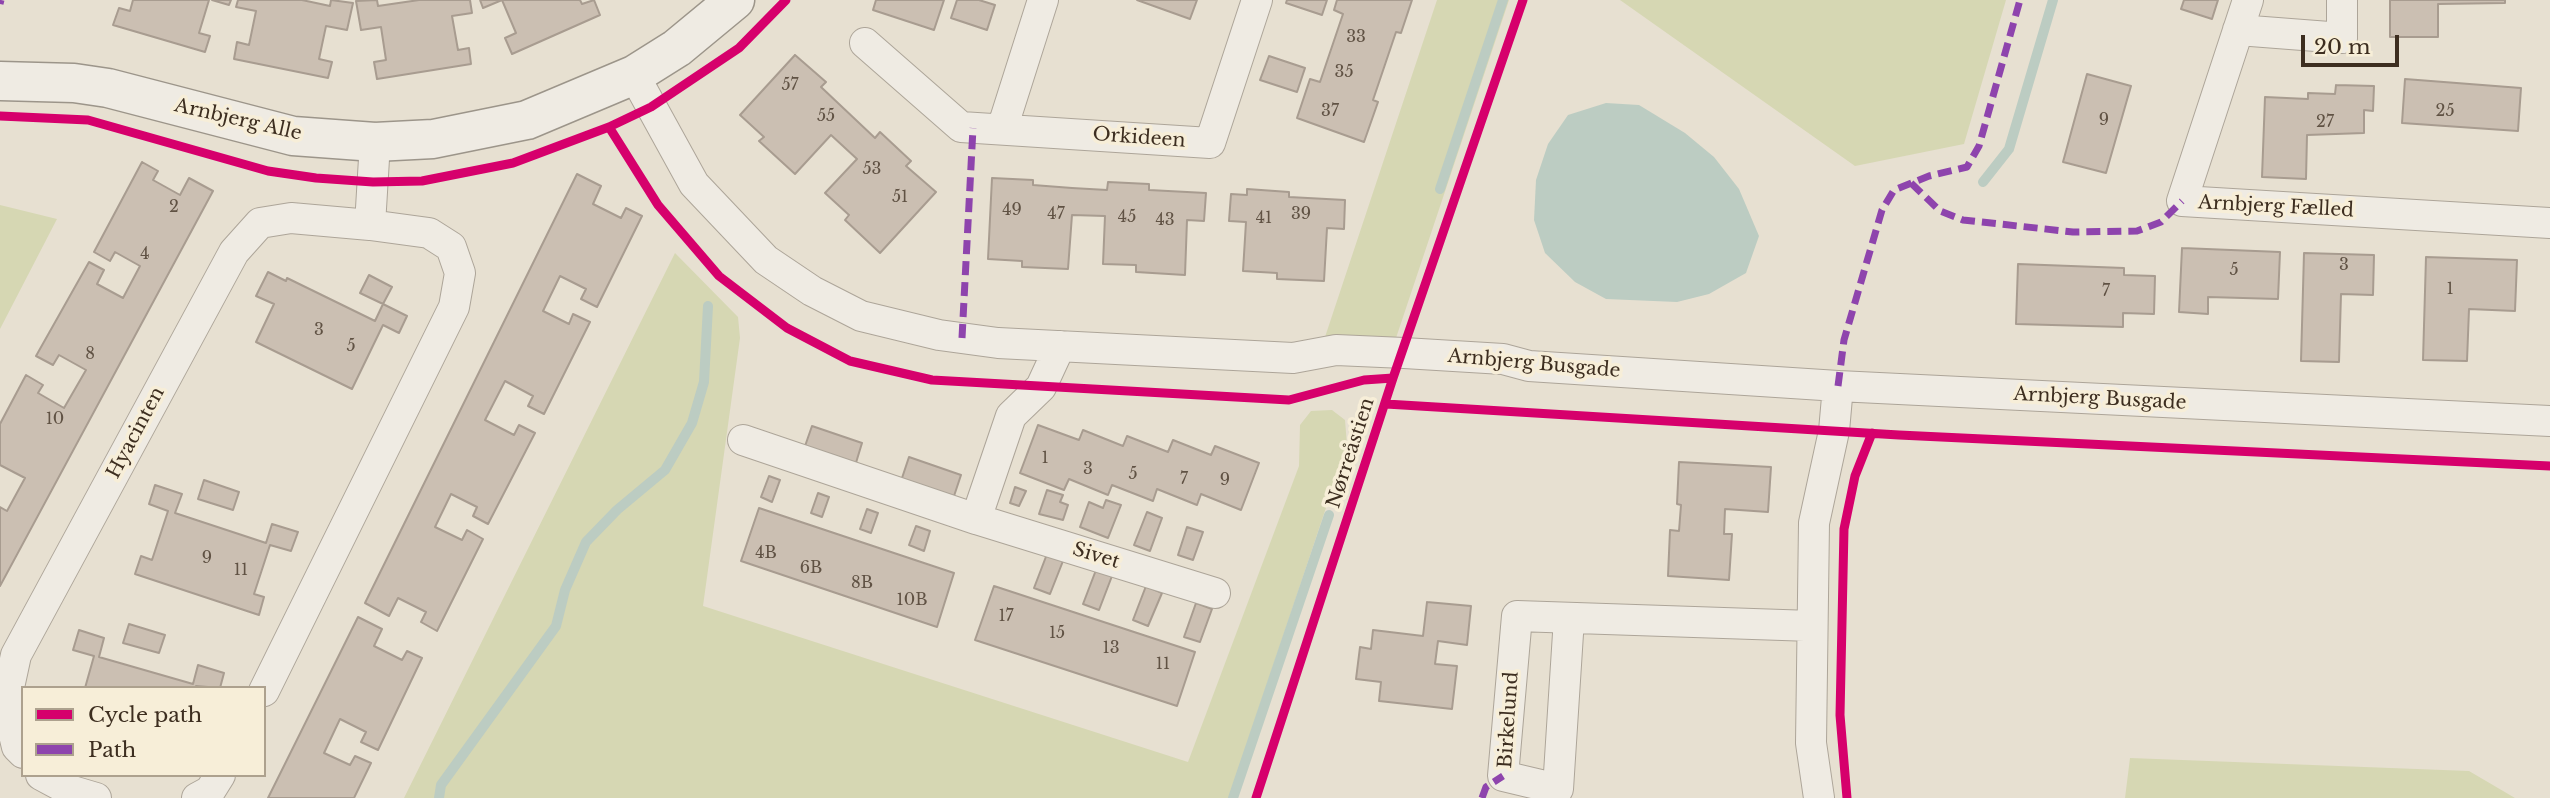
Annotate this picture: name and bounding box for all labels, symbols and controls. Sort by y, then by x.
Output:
scale bar [2305,21,2403,65]
house number: 33 [1346,27,1366,47]
text: 20 m [2314,34,2371,60]
house number: 35 [1335,62,1353,82]
house number: 57 [781,75,799,95]
street label: Arnbjerg Alle [172,94,304,146]
house number: 37 [1321,101,1339,121]
house number: 25 [2436,101,2454,121]
house number: 55 [817,106,835,126]
house number: 9 [2099,110,2109,130]
house number: 27 [2316,112,2334,132]
street label: Orkideen [1092,123,1186,153]
house number: 53 [863,159,881,179]
house number: 51 [892,187,908,207]
street label: Arnbjerg Fælled [2197,192,2355,222]
house number: 2 [169,197,179,217]
house number: 49 [1002,200,1022,220]
house number: 47 [1047,204,1065,224]
house number: 39 [1291,204,1311,224]
house number: 45 [1118,207,1136,227]
house number: 41 [1256,208,1272,228]
house number: 43 [1155,210,1175,230]
house number: 4 [140,244,150,264]
house number: 3 [2339,255,2349,275]
house number: 5 [2229,260,2239,280]
house number: 1 [2446,279,2454,299]
house number: 7 [2102,281,2110,301]
house number: 3 [314,320,324,340]
house number: 5 [346,336,356,356]
house number: 8 [85,344,95,364]
street label: Arnbjerg Busgade [1447,345,1621,383]
street label: Hyacinten [102,383,170,483]
street label: Arnbjerg Busgade [2013,383,2187,415]
street label: Nørreåstien [1322,395,1380,511]
house number: 10 [46,409,64,429]
house number: 1 [1041,448,1049,468]
house number: 3 [1083,459,1093,479]
house number: 5 [1128,464,1138,484]
house number: 7 [1180,469,1188,489]
house number: 9 [1220,470,1230,490]
street label: Sivet [1070,538,1122,574]
house number: 4B [755,543,777,563]
house number: 9 [202,548,212,568]
house number: 6B [800,558,822,578]
house number: 11 [234,560,248,580]
house number: 8B [851,573,873,593]
house number: 10B [897,590,927,610]
house number: 17 [998,606,1014,626]
house number: 15 [1049,623,1065,643]
house number: 13 [1103,638,1119,658]
house number: 11 [1156,654,1170,674]
street label: Birkelund [1494,671,1524,769]
legend [21,686,266,777]
text: Cycle path [88,702,202,728]
text: Path [88,737,136,763]

